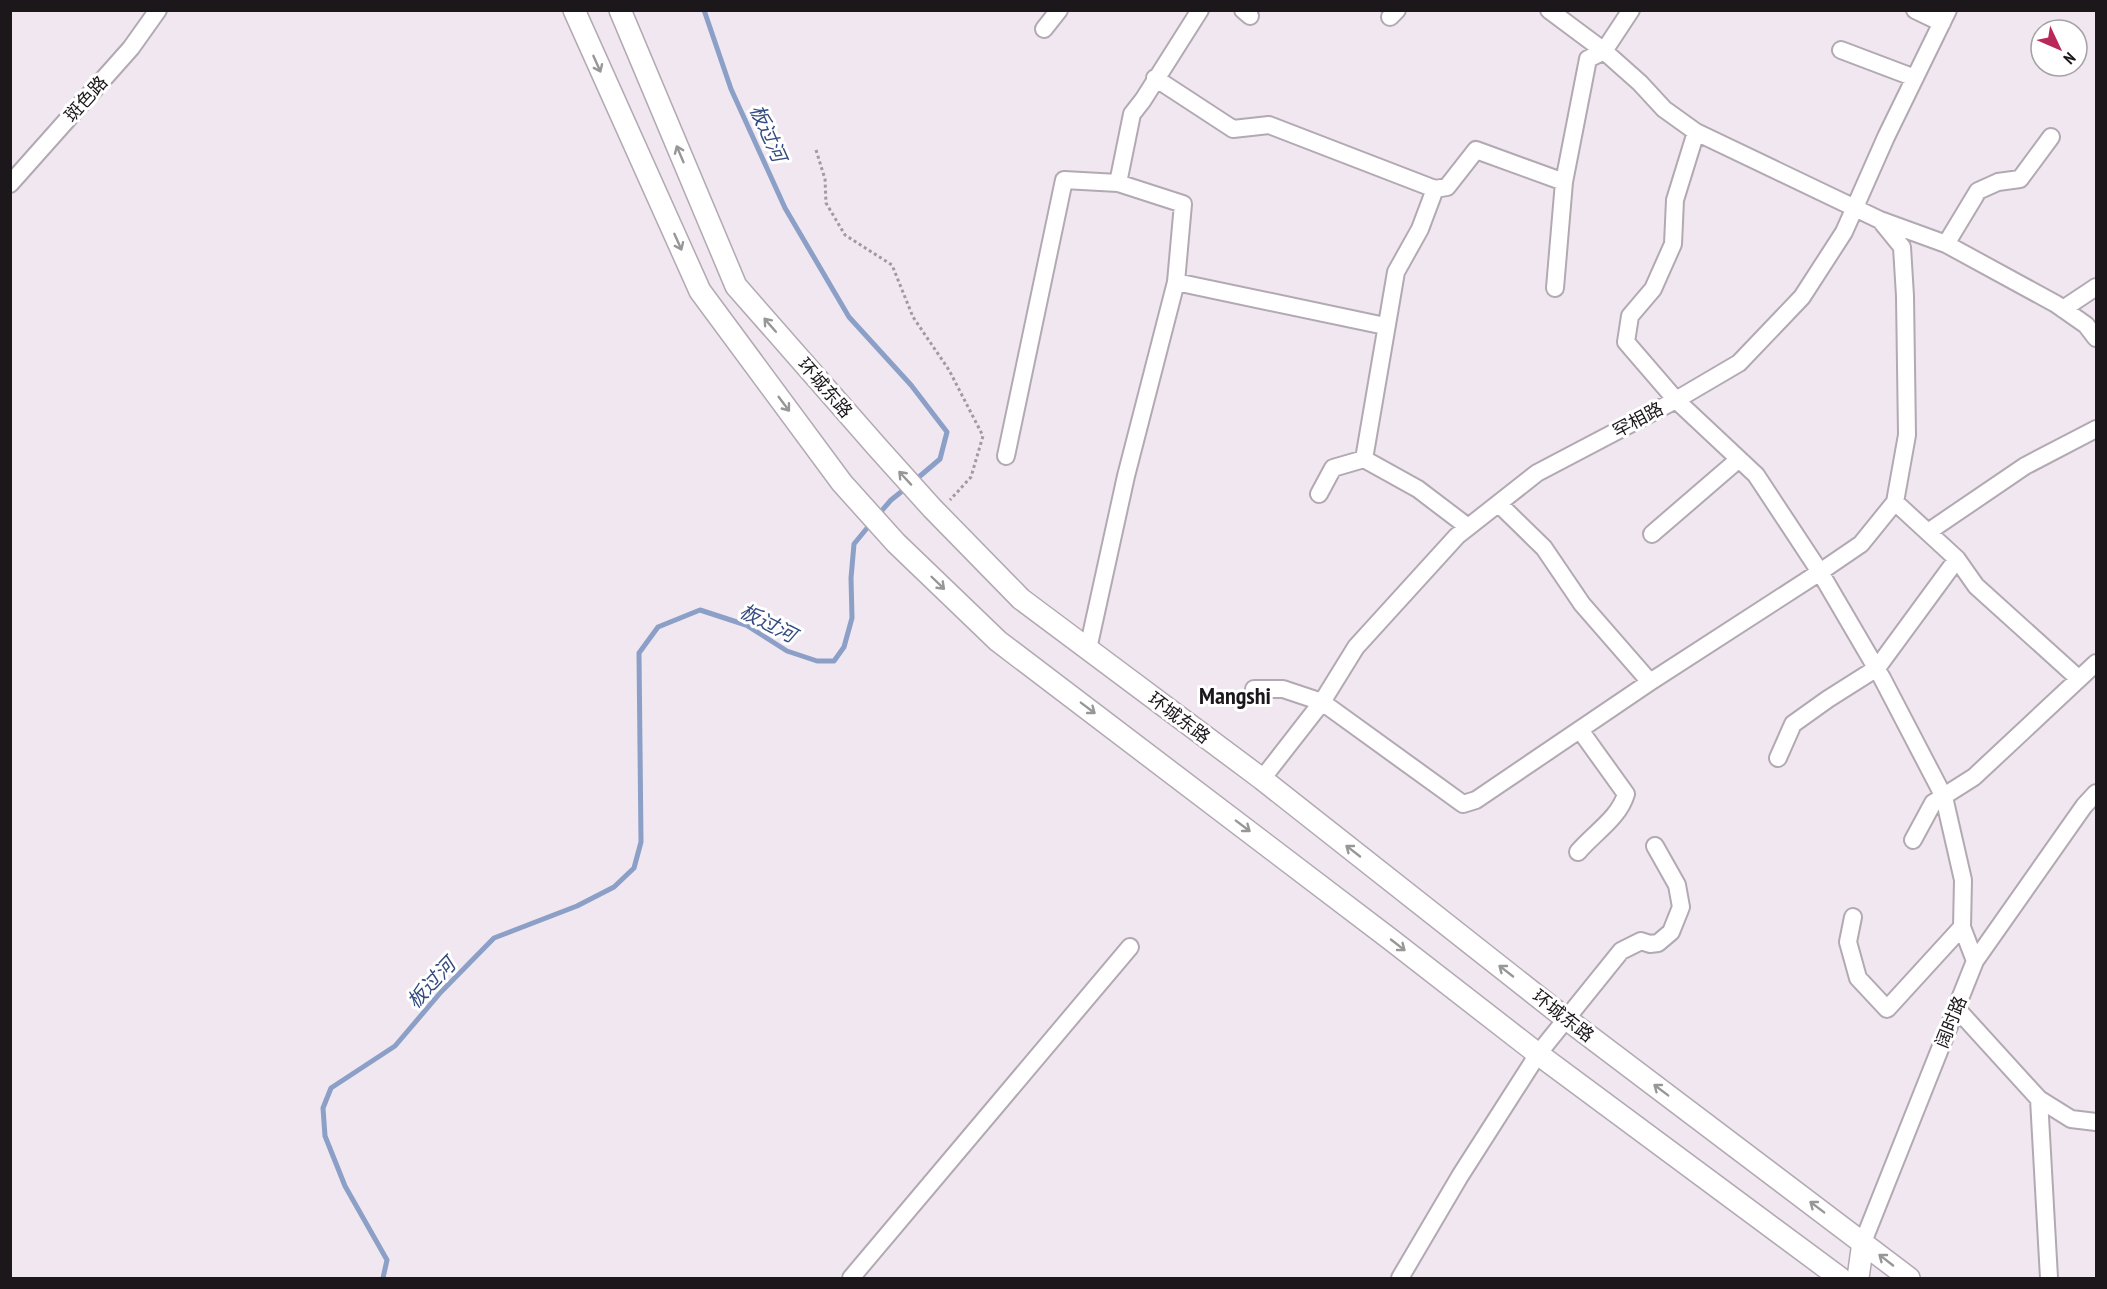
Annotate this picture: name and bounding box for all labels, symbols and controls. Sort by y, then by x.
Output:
north arrow [2029,18,2089,78]
text: N [2060,48,2080,68]
one-way arrow [593,55,604,73]
street label: 斑色路 [59,71,112,126]
water label: 板过河 [744,100,794,169]
one-way arrow [674,145,685,164]
one-way arrow [672,232,684,250]
one-way arrow [763,318,777,333]
street label: 环城东路 [793,353,858,422]
one-way arrow [777,396,790,412]
street label: 罕相路 [1609,397,1667,442]
one-way arrow [898,471,912,486]
one-way arrow [931,576,946,590]
water label: 板过河 [735,598,804,650]
district label: Mangshi [1199,680,1271,711]
street label: 环城东路 [1144,687,1215,748]
one-way arrow [1079,701,1095,714]
one-way arrow [1234,820,1250,832]
one-way arrow [1345,844,1361,857]
one-way arrow [1389,938,1405,951]
water label: 板过河 [401,949,464,1014]
one-way arrow [1498,965,1514,978]
street label: 环城东路 [1528,984,1599,1047]
street label: 阔时路 [1930,992,1971,1051]
one-way arrow [1653,1084,1669,1097]
one-way arrow [1809,1201,1825,1213]
one-way arrow [1879,1254,1895,1267]

